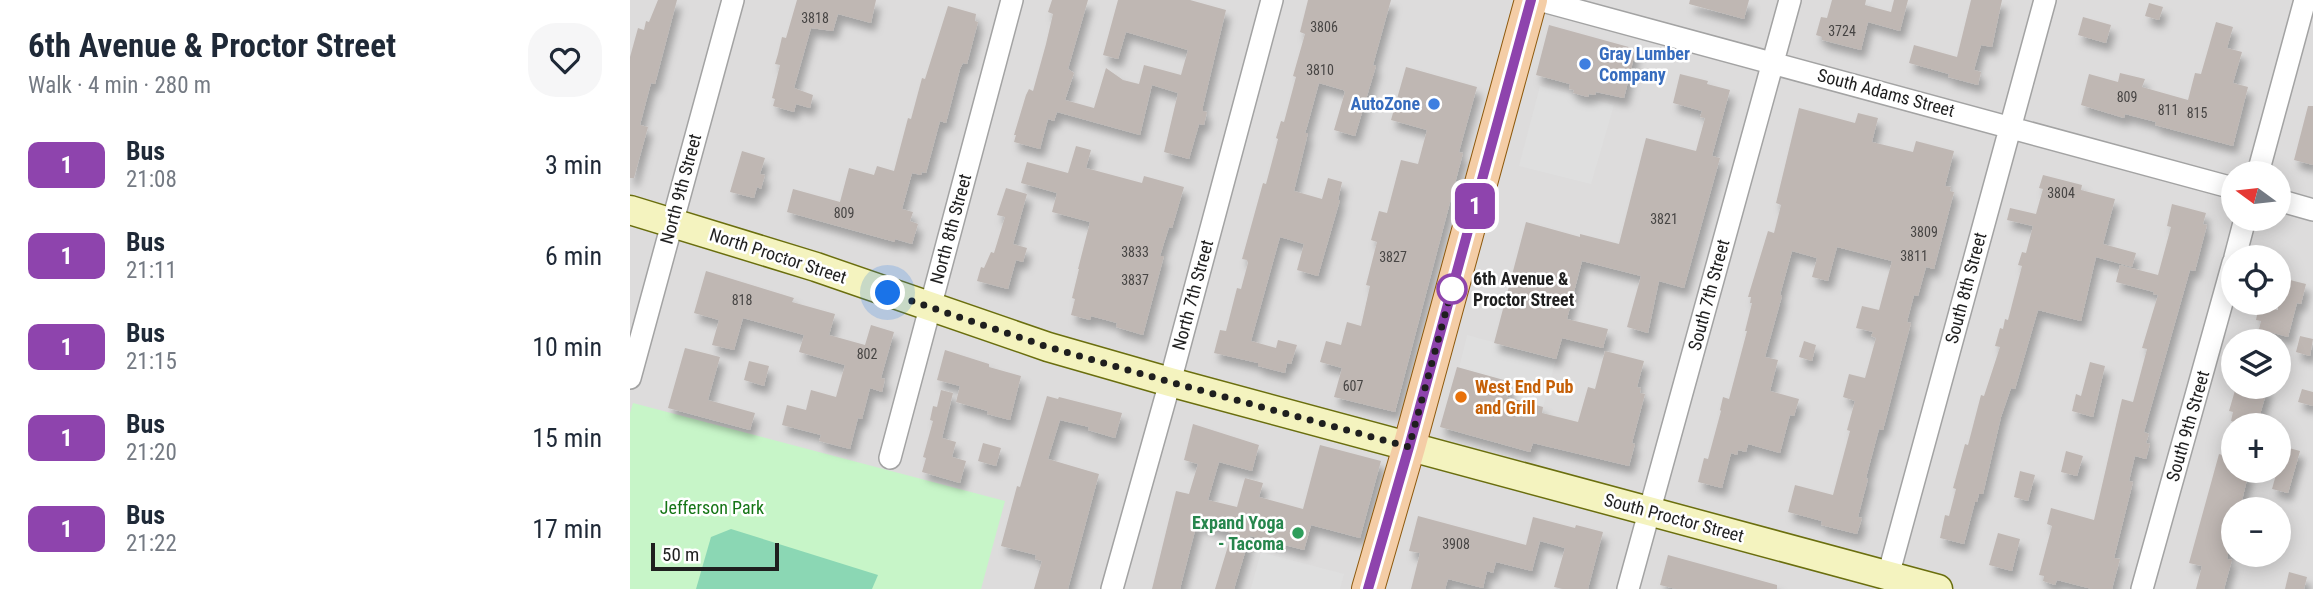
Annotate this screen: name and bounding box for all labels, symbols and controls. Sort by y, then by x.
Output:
house number: 3818 [801,10,829,26]
house number: 3806 [1310,19,1338,35]
button: heart [528,23,602,97]
house number: 3724 [1828,23,1856,39]
text: 6th Avenue & Proctor Street [28,26,396,65]
place label: Gray Lumber Company [1599,43,1690,85]
marker: Gray Lumber Company [1577,56,1593,72]
house number: 3810 [1306,62,1334,78]
street label: South Adams Street [1815,64,1957,121]
text: Walk · 4 min · 280 m [28,72,211,99]
house number: 809 [2117,89,2137,105]
place label: AutoZone [1350,93,1420,114]
marker: AutoZone [1426,96,1442,112]
house number: 811 [2158,102,2178,118]
house number: 815 [2187,105,2207,121]
street label: North 9th Street [656,131,705,246]
text: Bus [126,136,165,166]
text: 3 min [545,150,602,180]
text: 1 [60,151,73,179]
north arrow [2221,161,2291,231]
map controls [2221,161,2291,567]
text: 21:08 [126,166,177,193]
street label: North 8th Street [926,171,975,286]
line badge: 1 [1452,183,1498,229]
house number: 3804 [2047,185,2075,201]
text: 1 [1469,192,1481,220]
house number: 809 [834,205,854,221]
house number: 3821 [1650,211,1678,227]
street label: North Proctor Street [707,223,849,288]
house number: 3809 [1910,224,1938,240]
text: Bus [126,227,165,257]
street label: South 8th Street [1941,230,1990,346]
street label: North 7th Street [1168,237,1217,352]
street label: South 7th Street [1684,237,1733,353]
text: 6 min [545,241,602,271]
text: 1 [60,242,73,270]
house number: 3833 [1121,244,1149,260]
button: locate [2221,245,2291,315]
house number: 3811 [1900,248,1928,264]
house number: 3827 [1379,249,1407,265]
text: 21:11 [126,257,177,284]
place label: 6th Avenue & Proctor Street [1473,268,1575,310]
house number: 3837 [1121,272,1149,288]
marker: 6th Avenue & Proctor Street [1437,274,1467,304]
your location [870,275,905,310]
house number: 818 [732,292,752,308]
text: Bus [126,318,165,348]
button: layers [2221,329,2291,399]
text: 10 min [532,332,602,362]
text: 1 [60,333,73,361]
house number: 802 [857,346,877,362]
text: 21:15 [126,348,177,375]
street label: South 9th Street [2162,368,2213,484]
place label: West End Pub and Grill [1475,376,1574,418]
house number: 607 [1343,378,1363,394]
marker: West End Pub and Grill [1453,389,1469,405]
text: Bus [126,409,165,439]
button: + [2221,413,2291,483]
text: 15 min [532,423,602,453]
text: 1 [60,424,73,452]
text: 21:20 [126,439,177,466]
street label: South Proctor Street [1602,489,1746,546]
park label: Jefferson Park [660,497,764,518]
button: − [2221,497,2291,567]
text: Bus [126,500,165,530]
place label: Expand Yoga - Tacoma [1192,512,1284,554]
text: 17 min [532,514,602,544]
text: 1 [60,515,73,543]
marker: Expand Yoga - Tacoma [1290,525,1306,541]
text: 21:22 [126,530,177,557]
house number: 3908 [1442,536,1470,552]
scale bar [651,540,779,572]
text: 50 m [662,543,699,566]

